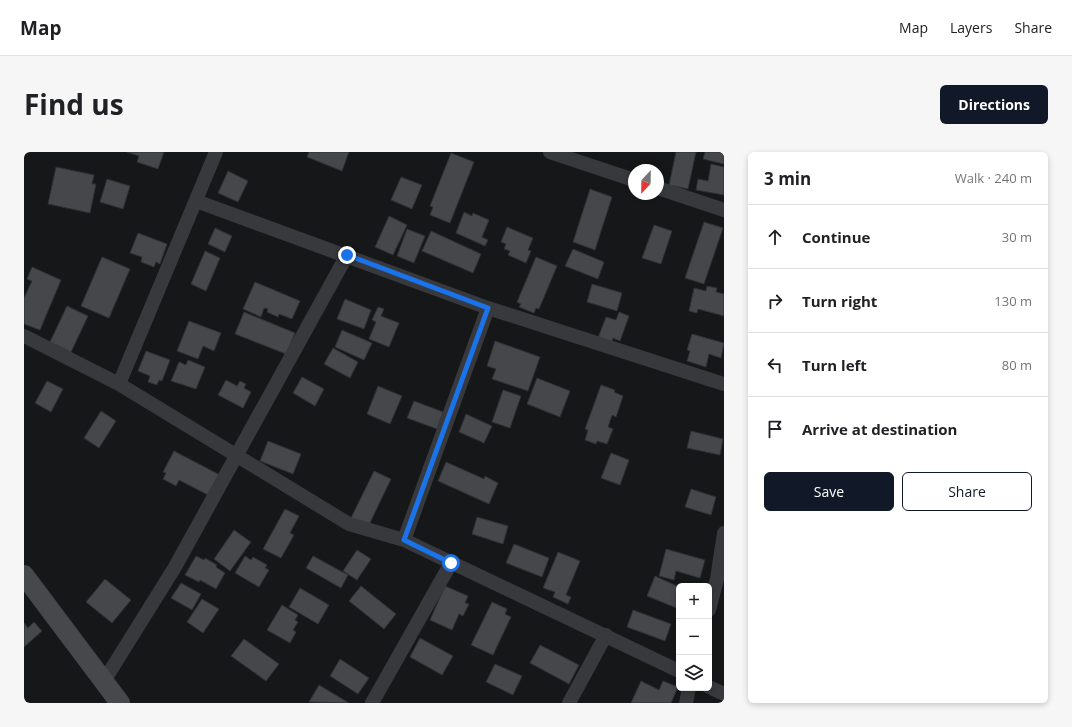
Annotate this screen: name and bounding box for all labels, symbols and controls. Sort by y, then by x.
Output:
text: Map [20,15,61,41]
text: Map [899,18,928,37]
text: Layers [950,18,992,37]
text: Share [1014,18,1052,37]
text: Find us [24,85,124,123]
button: Directions [940,85,1048,124]
north arrow [628,164,664,200]
text: 3 min [764,167,811,190]
text: Walk · 240 m [955,169,1032,187]
icon: ahead [764,226,786,248]
text: Continue [802,227,870,247]
text: 30 m [1002,228,1032,246]
route end [338,246,356,264]
icon: right [764,290,786,312]
text: Turn right [802,291,877,311]
text: 130 m [994,292,1032,310]
icon: left [764,354,786,376]
text: Turn left [802,355,867,375]
text: 80 m [1002,356,1032,374]
icon: arrive [764,418,786,440]
text: Arrive at destination [802,419,957,439]
button: Save [764,472,894,511]
button: Share [902,472,1032,511]
route start [442,554,460,572]
map controls [676,583,712,691]
button: + [676,583,712,619]
button: − [676,619,712,655]
button: layers [676,655,712,691]

